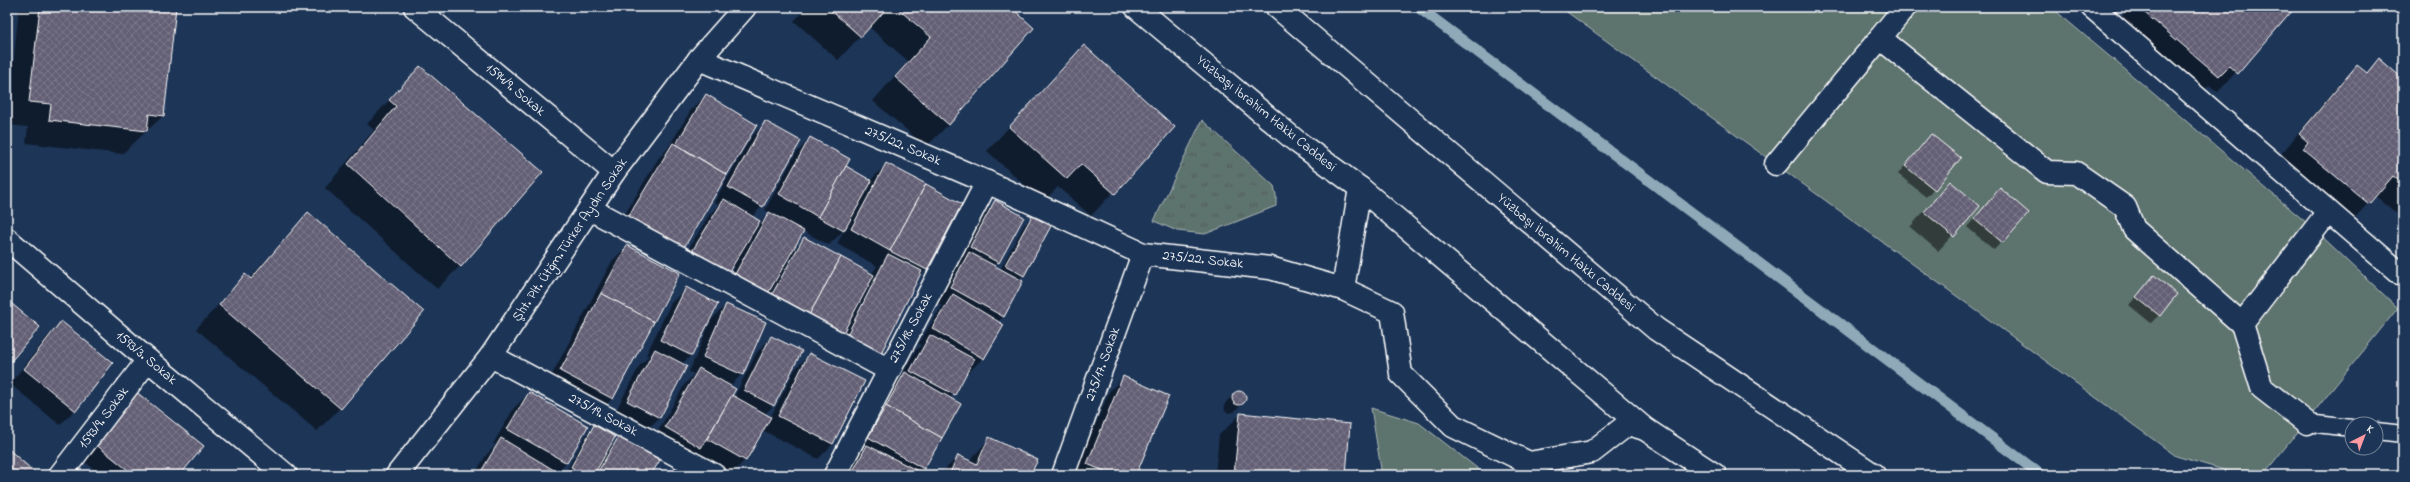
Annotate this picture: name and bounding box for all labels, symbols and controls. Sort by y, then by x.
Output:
street label: Yüzbaşı İbrahim Hakkı Caddesi [1191,51,1341,177]
street label: 1594/9. Sokak [480,58,550,122]
street label: 275/22. Sokak [862,121,945,172]
street label: Şht. Plt. Ütğm.Türker Aydın Sokak [507,153,634,327]
street label: Yüzbaşı İbrahim Hakkı Caddesi [1492,189,1640,317]
street label: 275/22. Sokak [1162,245,1245,275]
street label: 275/18. Sokak [884,288,939,367]
street label: 275/17. Sokak [1080,323,1126,404]
street label: 1593/3. Sokak [111,326,182,391]
street label: 1593/9. Sokak [74,382,135,453]
street label: 275/19. Sokak [565,388,642,442]
north arrow [2344,416,2384,456]
text: K [2363,422,2378,437]

